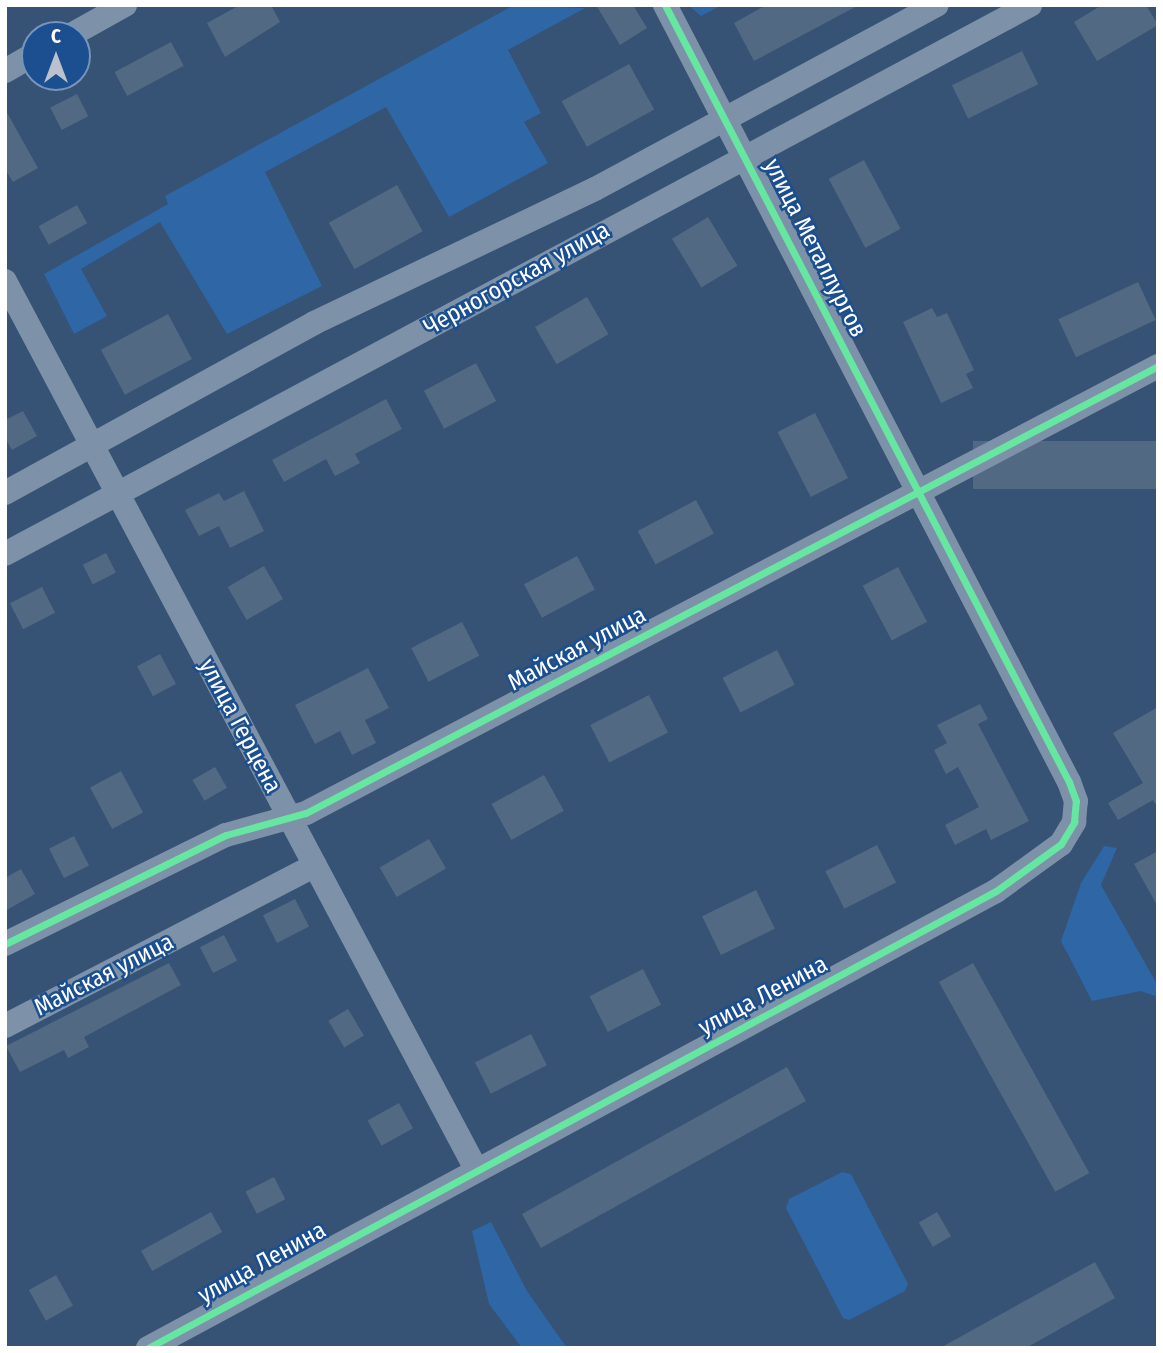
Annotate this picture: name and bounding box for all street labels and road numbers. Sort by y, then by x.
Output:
street label: улица Металлургов [758,154,872,342]
street label: Черногорская улица [419,216,615,342]
street label: Майская улица [503,601,651,697]
street label: улица Герцена [193,654,287,798]
street label: Майская улица [30,928,178,1022]
street label: улица Ленина [694,950,832,1042]
street label: улица Ленина [193,1216,331,1310]

